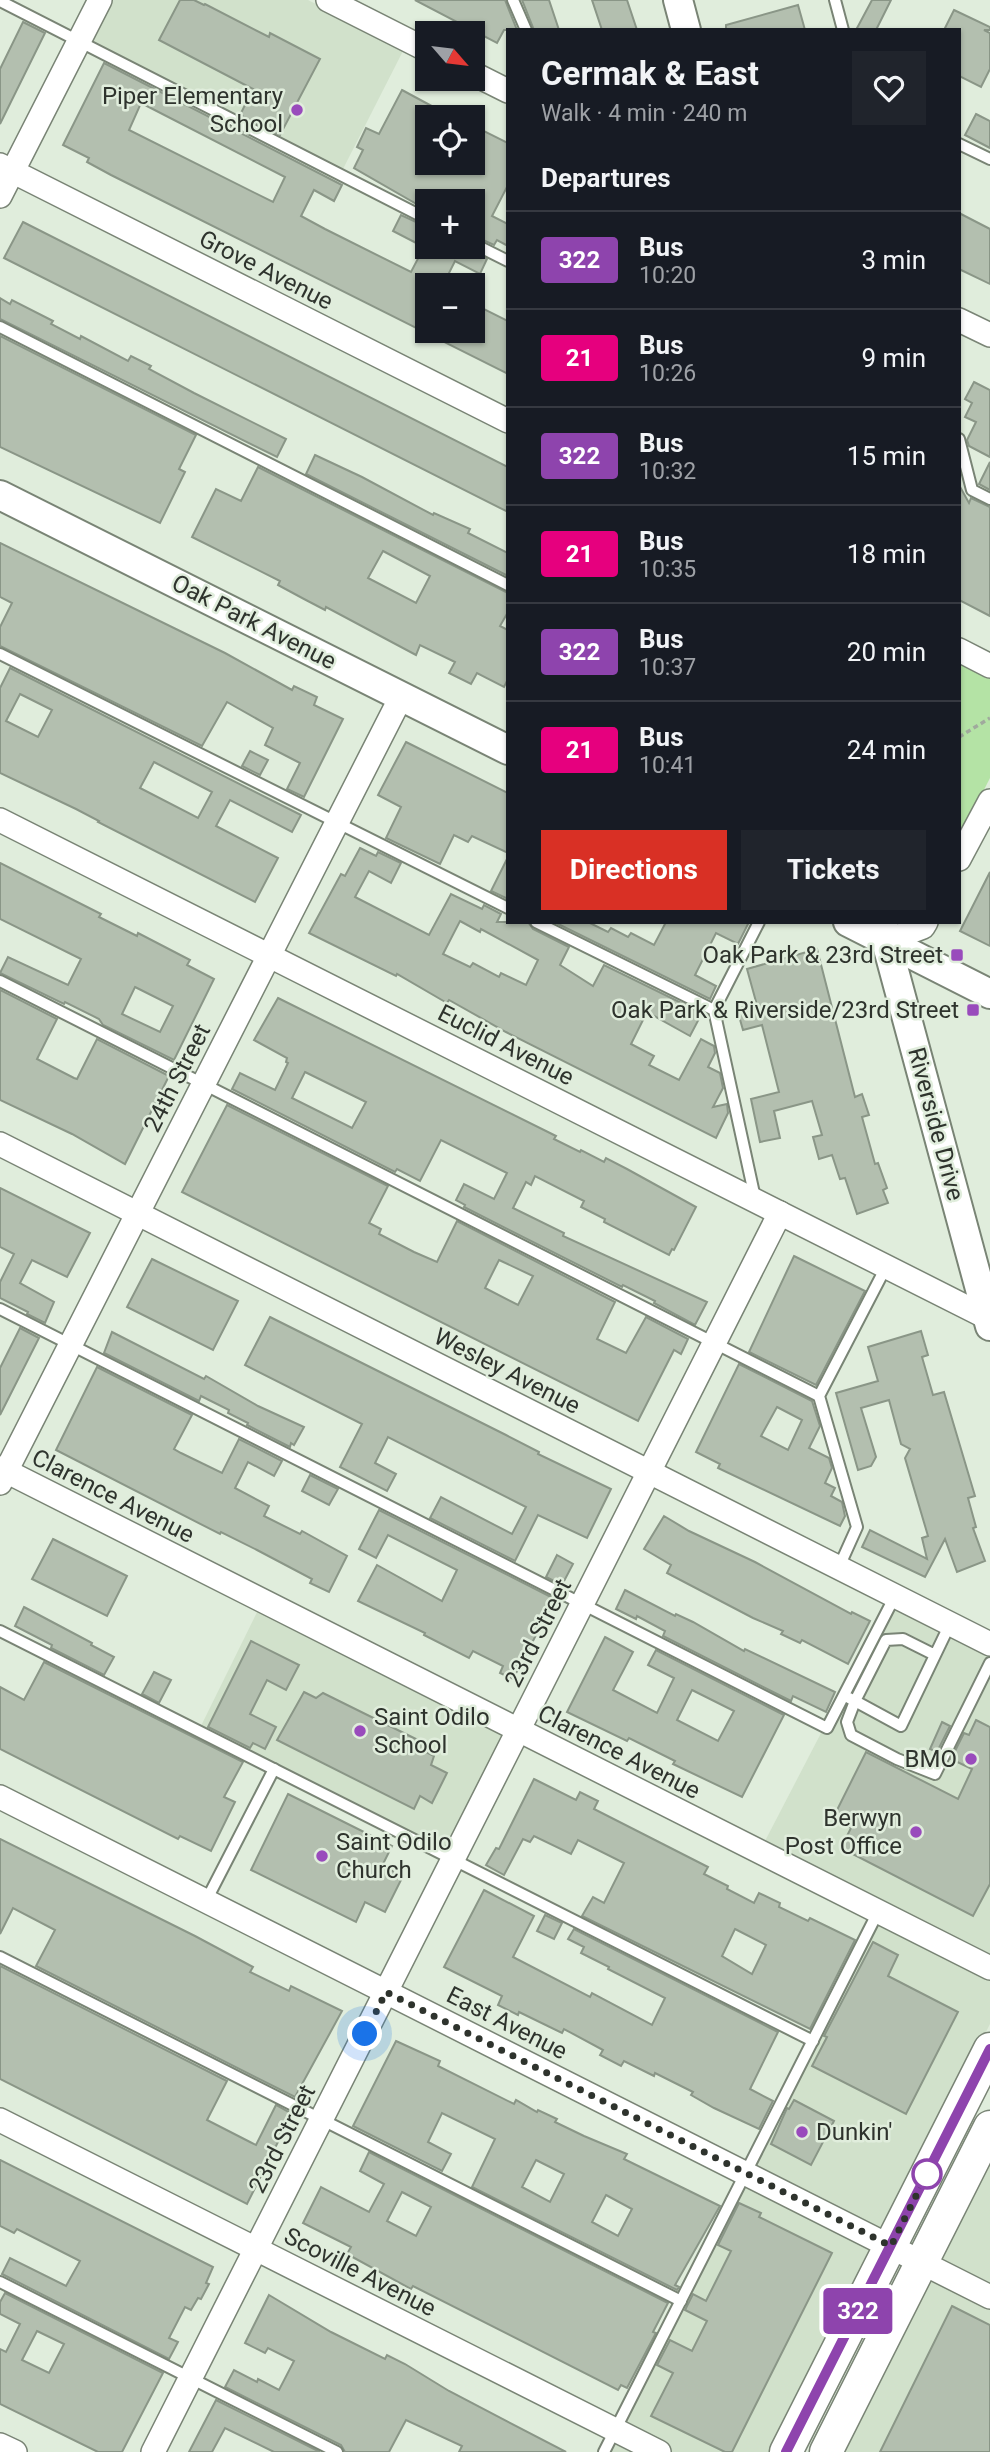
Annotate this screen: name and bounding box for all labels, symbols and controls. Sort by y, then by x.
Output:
north arrow [415,21,485,91]
map controls [415,21,485,343]
button: heart [852,51,926,125]
text: Cermak & East [541,54,759,93]
place label: Piper Elementary School [102,82,284,138]
text: Walk · 4 min · 240 m [541,100,747,127]
marker: Piper Elementary School [289,102,305,118]
button: locate [415,105,485,175]
text: Departures [541,163,671,193]
button: + [415,189,485,259]
street label: Grove Avenue [194,224,338,316]
text: Bus [639,232,684,262]
text: 3 min [861,245,926,275]
text: 322 [559,246,600,274]
text: 10:20 [639,262,696,289]
button: − [415,273,485,343]
text: Bus [639,330,684,360]
text: 9 min [861,343,926,373]
text: 21 [566,344,593,372]
text: 10:26 [639,360,696,387]
text: Bus [639,428,684,458]
text: 15 min [847,441,926,471]
text: 322 [559,442,600,470]
text: 10:32 [639,458,696,485]
text: Bus [639,526,684,556]
text: 18 min [847,539,926,569]
text: 21 [566,540,593,568]
text: 10:35 [639,556,696,583]
street label: Oak Park Avenue [167,569,341,675]
text: Bus [639,624,684,654]
text: 20 min [847,637,926,667]
text: 322 [559,638,600,666]
text: 10:37 [639,654,696,681]
text: Bus [639,722,684,752]
text: 24 min [847,735,926,765]
text: 21 [566,736,593,764]
text: 10:41 [639,752,696,779]
button: Directions [541,830,727,910]
button: Tickets [741,830,926,910]
place label: Oak Park & 23rd Street [702,941,943,969]
marker: Oak Park & 23rd Street [949,947,965,963]
place label: Oak Park & Riverside/23rd Street [611,996,959,1024]
street label: Euclid Avenue [433,999,579,1091]
marker: Oak Park & Riverside/23rd Street [965,1002,981,1018]
street label: 24th Street [138,1019,216,1137]
street label: Riverside Drive [902,1044,970,1204]
street label: Wesley Avenue [429,1322,585,1420]
street label: Clarence Avenue [27,1443,199,1549]
street label: 23rd Street [499,1574,577,1692]
street label: Clarence Avenue [533,1699,705,1805]
place label: Saint Odilo School [374,1703,490,1759]
marker: Saint Odilo School [352,1723,368,1739]
place label: BMO [905,1745,957,1773]
marker: BMO [963,1751,979,1767]
place label: Berwyn Post Office [785,1804,902,1860]
marker: Berwyn Post Office [908,1824,924,1840]
place label: Saint Odilo Church [336,1828,452,1884]
marker: Saint Odilo Church [314,1848,330,1864]
street label: East Avenue [442,1981,572,2065]
your location [347,2016,382,2051]
street label: 23rd Street [243,2080,321,2198]
place label: Dunkin' [816,2118,892,2146]
marker: Dunkin' [794,2124,810,2140]
unlabelled marker [912,2159,942,2189]
street label: Scoville Avenue [279,2222,441,2322]
line badge: 322 [818,2288,898,2334]
text: 322 [837,2297,879,2325]

